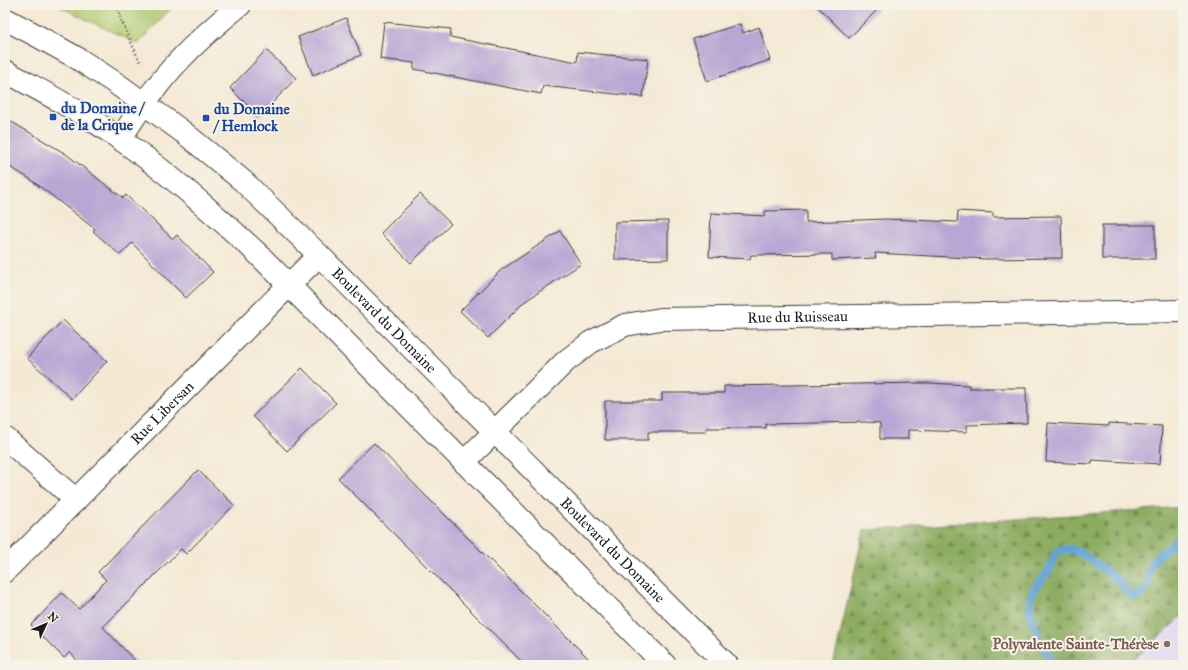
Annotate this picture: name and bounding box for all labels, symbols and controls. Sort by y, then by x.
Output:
place label: du Domaine / de la Crique [61,99,146,135]
place label: du Domaine / Hemlock [212,100,290,135]
marker: du Domaine / de la Crique [48,112,58,122]
marker: du Domaine / Hemlock [201,113,211,123]
street label: Boulevard du Domaine [328,264,440,377]
street label: Rue du Ruisseau [747,307,848,327]
street label: Rue Libersan [127,377,198,448]
street label: Boulevard du Domaine [556,494,669,607]
north arrow [26,604,66,644]
text: N [45,610,61,626]
place label: Polyvalente Sainte-Thérèse [993,635,1160,654]
marker: Polyvalente Sainte-Thérèse [1162,639,1172,649]

